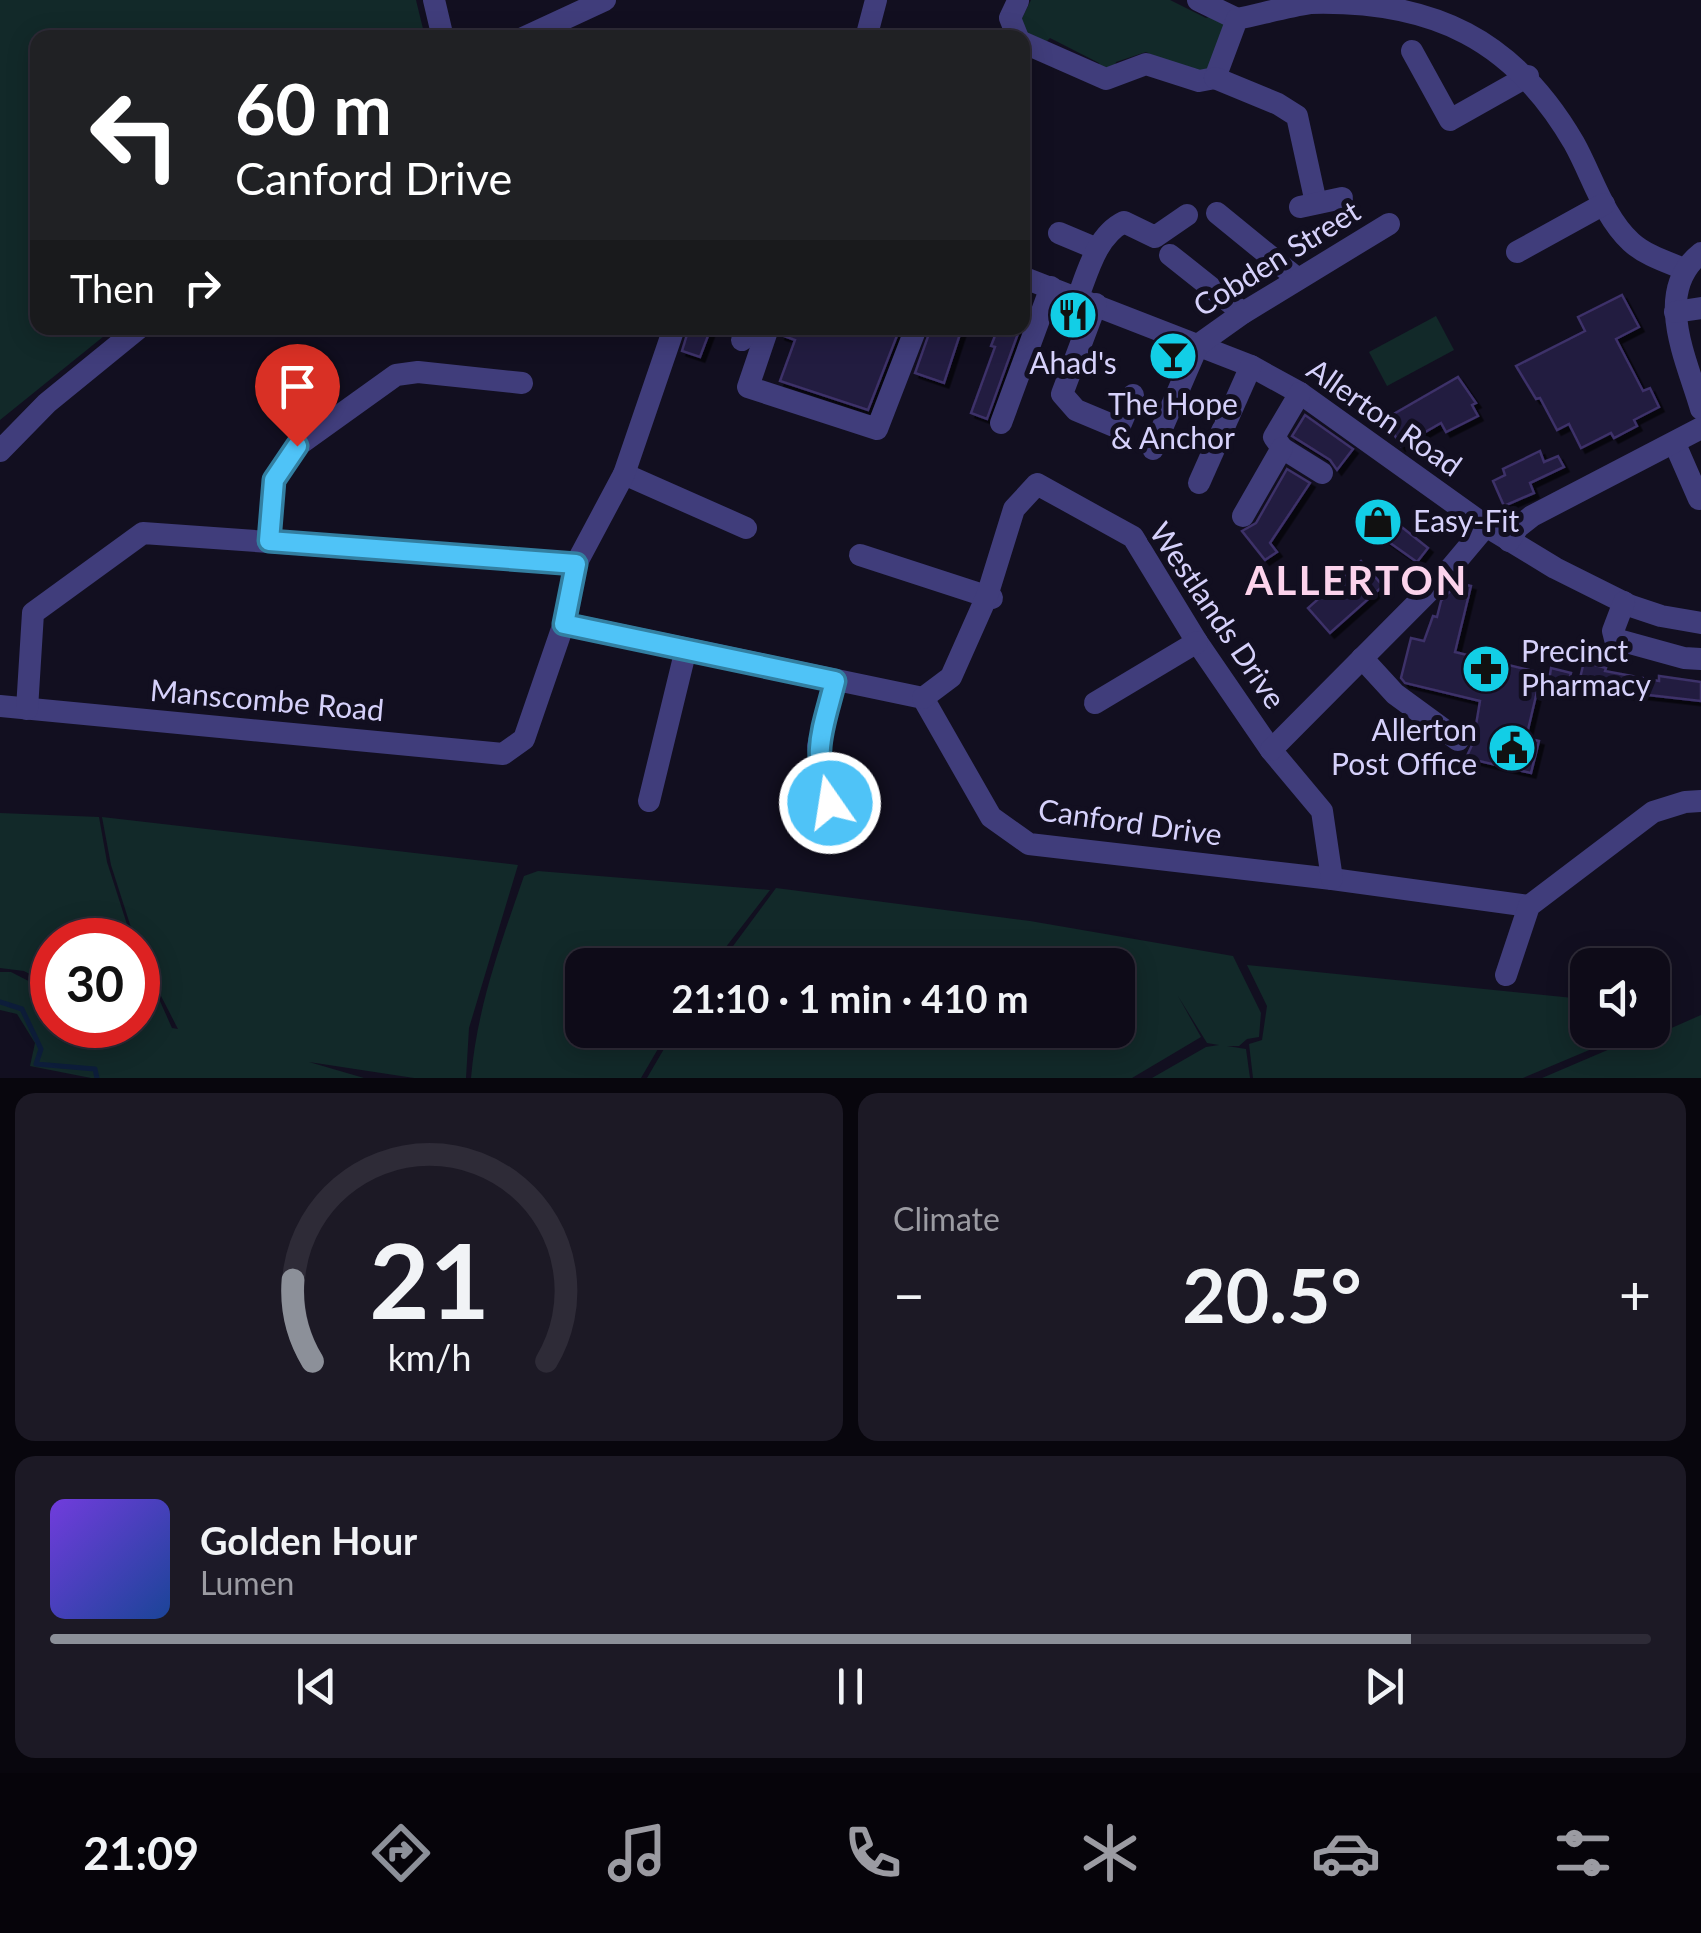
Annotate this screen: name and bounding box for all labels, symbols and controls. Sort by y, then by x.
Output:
text: 60 m [235,66,392,150]
icon: left [70,70,200,200]
text: Canford Drive [235,151,512,205]
street label: Cobden Street [1186,192,1366,323]
icon: right [175,260,230,315]
text: Then [70,265,155,311]
restaurant icon: Ahad's [1047,289,1099,341]
bar icon: The Hope & Anchor [1147,330,1199,382]
pin [255,344,340,447]
place label: Ahad's [1029,344,1117,380]
street label: Allerton Road [1301,350,1469,483]
icon: arrive [270,359,325,414]
place label: The Hope & Anchor [1108,385,1238,455]
shop icon: Easy-Fit [1352,496,1404,548]
place label: Easy-Fit [1413,502,1519,538]
street label: Westlands Drive [1143,515,1294,715]
district label: ALLERTON [1244,556,1469,604]
place label: Precinct Pharmacy [1521,632,1651,702]
pharmacy icon: Precinct Pharmacy [1460,643,1512,695]
street label: Manscombe Road [149,671,386,727]
place label: Allerton Post Office [1331,711,1477,781]
public building icon: Allerton Post Office [1486,722,1538,774]
position arrow [778,751,882,855]
street label: Canford Drive [1036,790,1224,852]
speed limit sign: 30 [30,918,160,1048]
map controls [1570,948,1670,1048]
button: sound [1570,948,1670,1048]
text: 21:10 · 1 min · 410 m [671,975,1029,1021]
text: Climate [893,1199,1000,1238]
text: 21 [369,1216,489,1341]
text: 20.5° [1182,1249,1362,1339]
text: − [893,1261,925,1327]
text: + [1619,1261,1651,1327]
text: km/h [387,1336,471,1379]
text: Golden Hour [200,1517,417,1563]
text: Lumen [200,1563,294,1602]
icon: previous [289,1659,344,1714]
icon: pause [823,1659,878,1714]
icon: next [1357,1659,1412,1714]
icon: directions [366,1818,436,1888]
icon: music [602,1818,672,1888]
icon: phone [838,1818,908,1888]
icon: climate [1075,1818,1145,1888]
icon: car [1311,1818,1381,1888]
icon: filters [1548,1818,1618,1888]
text: 21:09 [83,1826,199,1880]

